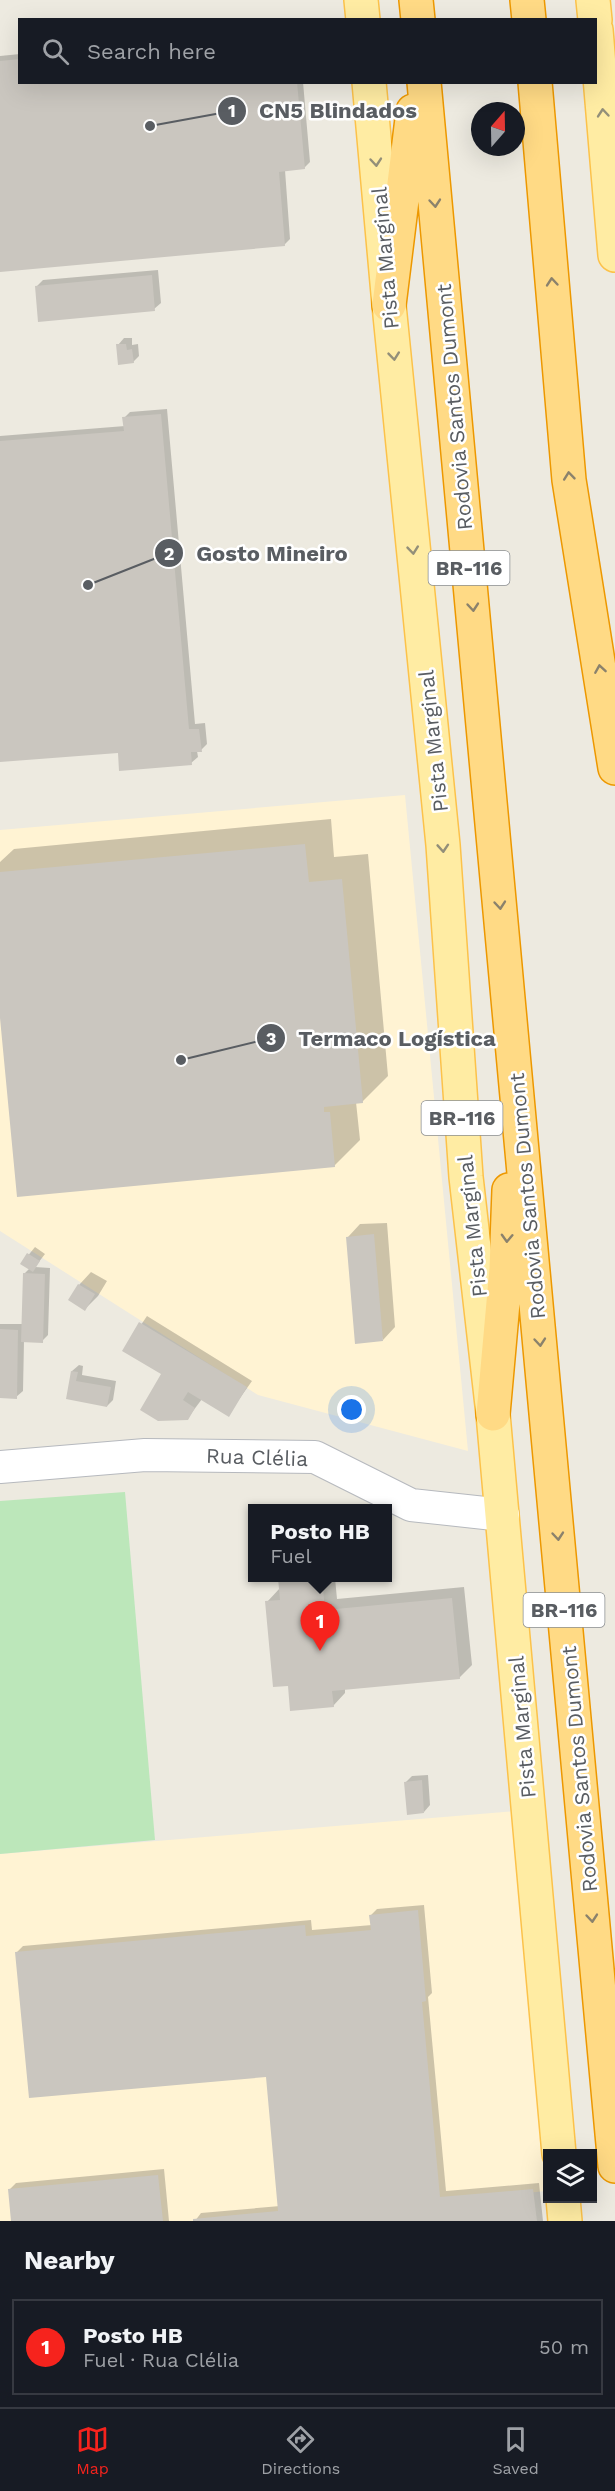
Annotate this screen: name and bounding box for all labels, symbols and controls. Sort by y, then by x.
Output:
search box [18,18,597,84]
icon: search [39,35,72,68]
text: Search here [87,39,216,64]
callout: CN5 Blindados [217,91,429,131]
text: CN5 Blindados [259,98,417,123]
text: 1 [228,100,236,121]
north arrow [471,102,525,156]
one-way arrow [597,108,610,117]
one-way arrow [369,157,382,166]
street label: Pista Marginal [366,185,404,330]
one-way arrow [428,199,441,208]
one-way arrow [546,278,559,287]
street label: Rodovia Santos Dumont [431,283,477,531]
one-way arrow [387,351,400,360]
one-way arrow [563,472,576,481]
callout: Gosto Mineiro [154,533,360,573]
text: Gosto Mineiro [196,541,348,566]
text: 2 [164,543,174,564]
one-way arrow [406,545,419,554]
road number: BR-116 [428,551,510,585]
one-way arrow [466,602,479,611]
one-way arrow [594,664,606,674]
street label: Pista Marginal [413,668,453,813]
one-way arrow [436,844,449,853]
one-way arrow [493,901,506,910]
callout: Termaco Logística [256,1018,508,1058]
text: Termaco Logística [298,1026,496,1051]
text: 3 [266,1028,276,1049]
street label: Rodovia Santos Dumont [504,1072,550,1320]
road number: BR-116 [422,1101,502,1135]
street label: Pista Marginal [452,1153,492,1298]
one-way arrow [501,1233,513,1242]
one-way arrow [533,1337,546,1346]
your location [337,1395,366,1424]
street label: Rua Clélia [206,1443,309,1471]
popup [248,1504,392,1582]
text: Posto HB [270,1519,370,1544]
one-way arrow [551,1531,564,1540]
text: Fuel [270,1544,312,1568]
road number: BR-116 [524,1593,604,1627]
pin: 1 [300,1602,340,1651]
street label: Rodovia Santos Dumont [556,1645,602,1893]
street label: Pista Marginal [503,1654,541,1799]
one-way arrow [586,1914,599,1923]
map controls [543,2149,597,2203]
button: layers [543,2149,597,2203]
text: Nearby [24,2245,115,2275]
text: Posto HB [83,2323,183,2348]
text: 1 [41,2335,50,2359]
text: 50 m [539,2335,589,2359]
text: Fuel · Rua Clélia [83,2348,239,2372]
tab: Map [76,2423,109,2478]
tab: Directions [261,2423,340,2478]
tab: Saved [492,2423,539,2478]

